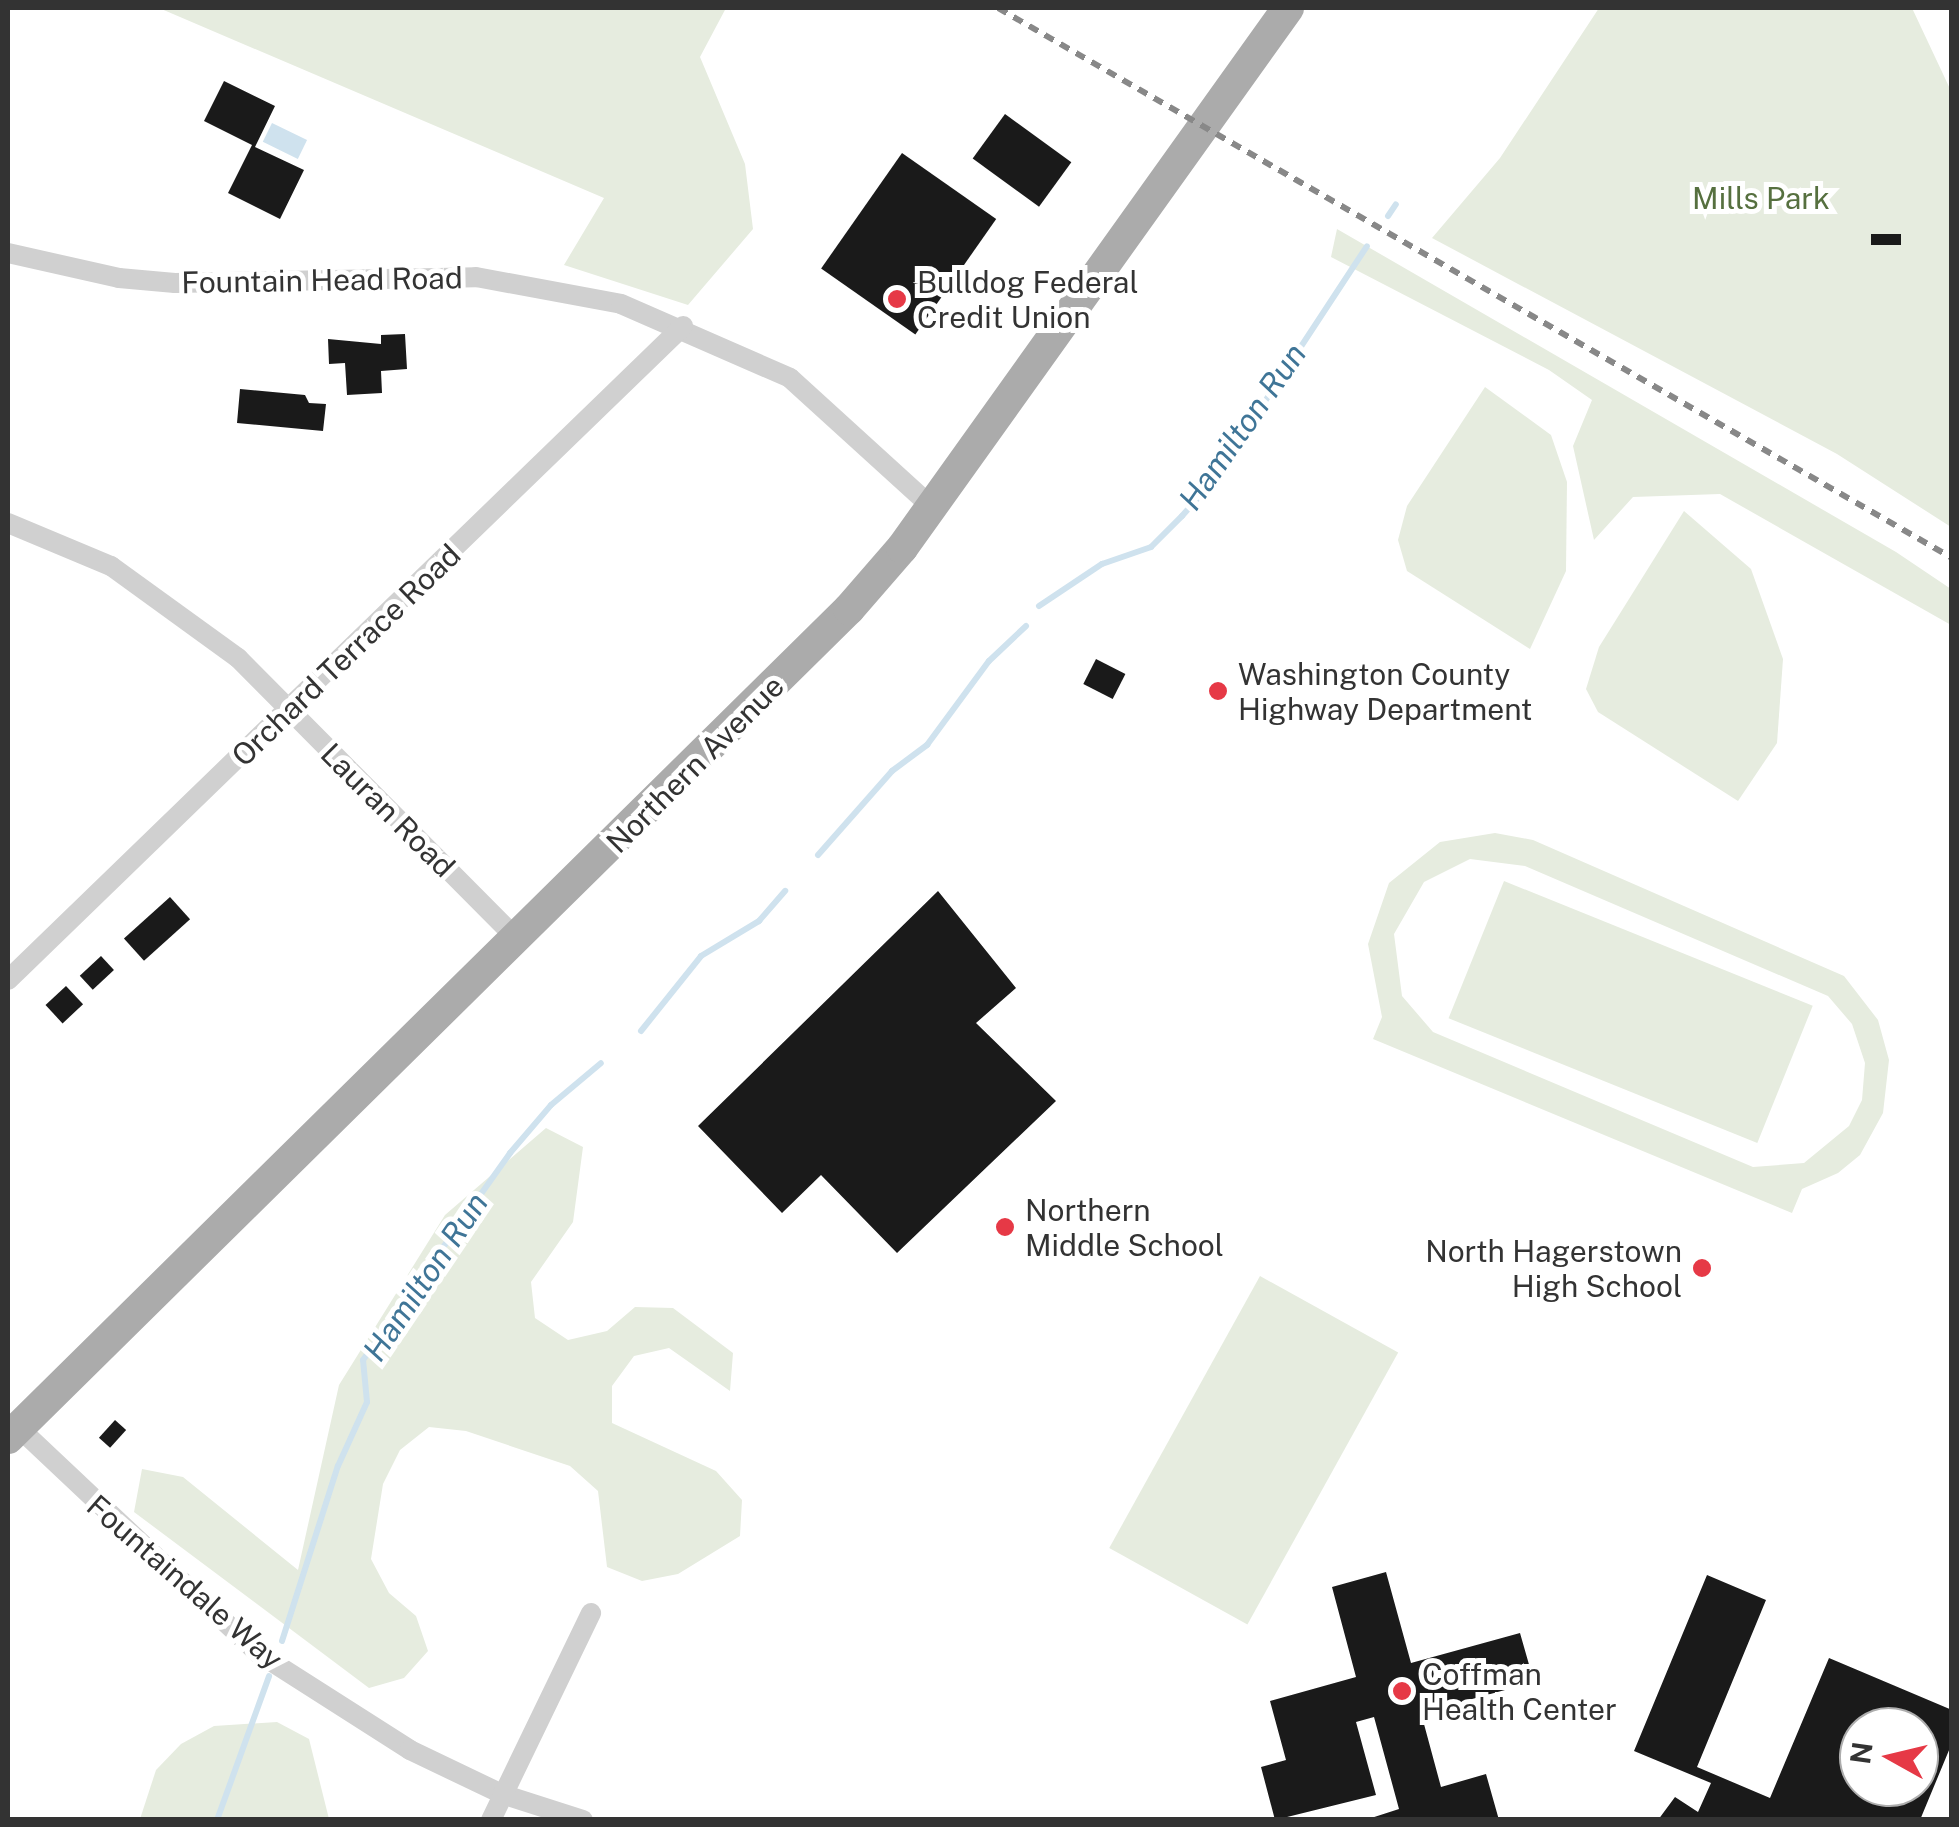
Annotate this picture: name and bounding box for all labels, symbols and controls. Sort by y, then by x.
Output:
park label: Mills Park [1692,180,1830,216]
street label: Fountain Head Road [181,260,463,300]
place label: Bulldog Federal Credit Union [917,264,1139,334]
marker: Bulldog Federal Credit Union [886,288,908,310]
water label: Hamilton Run [1171,336,1315,518]
street label: Orchard Terrace Road [224,537,468,773]
place label: Washington County Highway Department [1238,656,1533,726]
street label: Northern Avenue [599,668,791,860]
marker: Washington County Highway Department [1207,680,1229,702]
street label: Lauran Road [314,736,462,884]
water label: Hamilton Run [356,1186,496,1368]
place label: Northern Middle School [1025,1192,1224,1262]
marker: Northern Middle School [994,1216,1016,1238]
place label: North Hagerstown High School [1425,1233,1682,1304]
marker: North Hagerstown High School [1691,1257,1713,1279]
street label: Fountaindale Way [80,1487,290,1677]
place label: Coffman Health Center [1422,1656,1617,1726]
marker: Coffman Health Center [1391,1680,1413,1702]
north arrow [1839,1707,1939,1807]
text: N [1843,1740,1879,1766]

